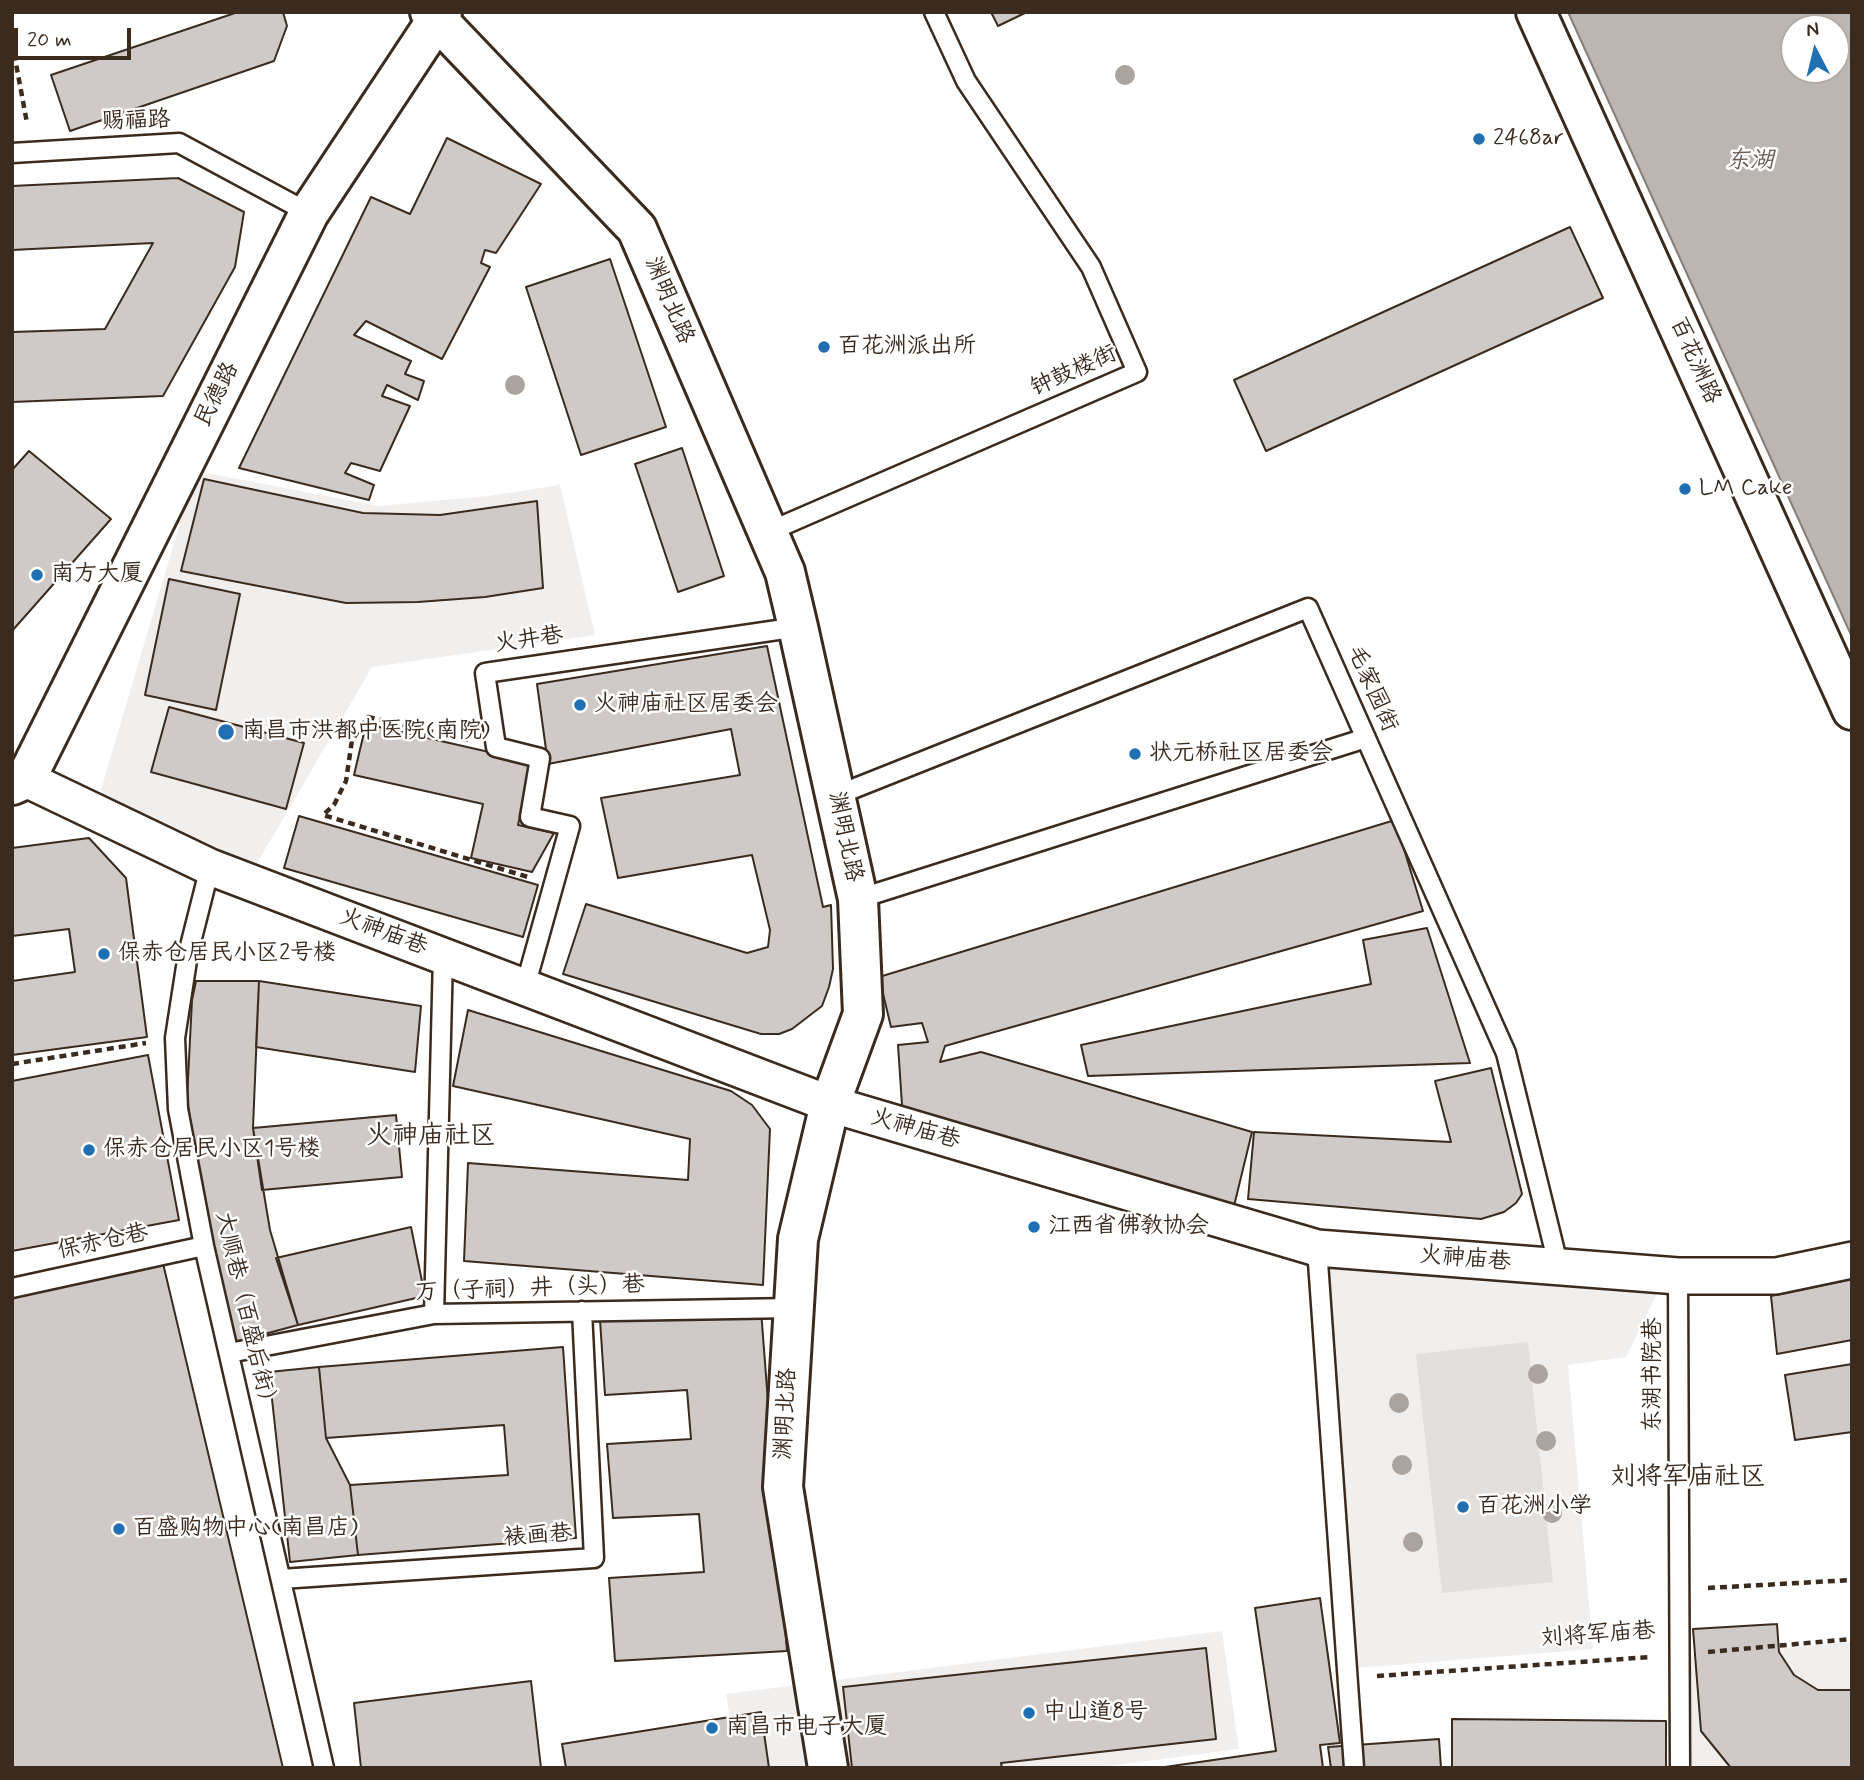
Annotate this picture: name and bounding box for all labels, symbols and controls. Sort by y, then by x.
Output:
scale bar [18,14,135,58]
north arrow [1780,14,1850,84]
text: N [1805,16,1820,43]
text: 20 m [27,26,72,54]
street label: 赐福路 [101,107,171,137]
place label: 2468ar [1493,125,1564,153]
marker: 2468ar [1471,131,1487,147]
water label: 东湖 [1726,148,1774,176]
street label: 渊明北路 [637,253,699,349]
street label: 百花洲路 [1663,313,1725,409]
place label: 百花洲派出所 [838,333,976,361]
marker: 百花洲派出所 [816,339,832,355]
street label: 钟鼓楼街 [1026,341,1122,403]
street label: 民德路 [190,358,246,432]
place label: LM Cake [1699,475,1792,503]
marker: LM Cake [1677,481,1693,497]
place label: 南方大厦 [51,561,143,589]
marker: 南方大厦 [29,567,45,583]
street label: 火井巷 [493,623,565,659]
street label: 毛家园街 [1340,641,1402,737]
place label: 火神庙社区居委会 [594,691,778,719]
marker: 火神庙社区居委会 [572,697,588,713]
place label: 南昌市洪都中医院(南院) [242,718,490,746]
marker: 南昌市洪都中医院(南院) [216,722,236,742]
place label: 状元桥社区居委会 [1149,740,1333,768]
marker: 状元桥社区居委会 [1127,746,1143,762]
street label: 渊明北路 [821,789,867,885]
street label: 火神庙巷 [335,904,431,962]
place label: 保赤仓居民小区2号楼 [118,940,336,968]
marker: 保赤仓居民小区2号楼 [96,946,112,962]
street label: 火神庙巷 [867,1104,963,1156]
district label: 火神庙社区 [366,1122,496,1154]
place label: 保赤仓居民小区1号楼 [103,1136,320,1164]
marker: 保赤仓居民小区1号楼 [81,1142,97,1158]
street label: 大顺巷（百盛后街） [208,1209,282,1417]
place label: 江西省佛教协会 [1048,1213,1209,1241]
marker: 江西省佛教协会 [1026,1219,1042,1235]
street label: 保赤仓巷 [55,1220,151,1266]
street label: 火神庙巷 [1418,1242,1512,1278]
street label: 万（子祠）井（头）巷 [415,1272,645,1308]
street label: 东湖书院巷 [1640,1318,1668,1432]
street label: 渊明北路 [771,1367,803,1461]
district label: 刘将军庙社区 [1610,1463,1766,1495]
place label: 百花洲小学 [1477,1493,1592,1521]
marker: 百花洲小学 [1455,1499,1471,1515]
place label: 百盛购物中心(南昌店) [133,1515,358,1543]
marker: 百盛购物中心(南昌店) [111,1521,127,1537]
street label: 裱画巷 [503,1521,573,1553]
street label: 刘将军庙巷 [1540,1618,1656,1654]
place label: 中山道8号 [1043,1699,1148,1727]
marker: 中山道8号 [1021,1705,1037,1721]
place label: 南昌市电子大厦 [726,1714,887,1742]
marker: 南昌市电子大厦 [704,1720,720,1736]

